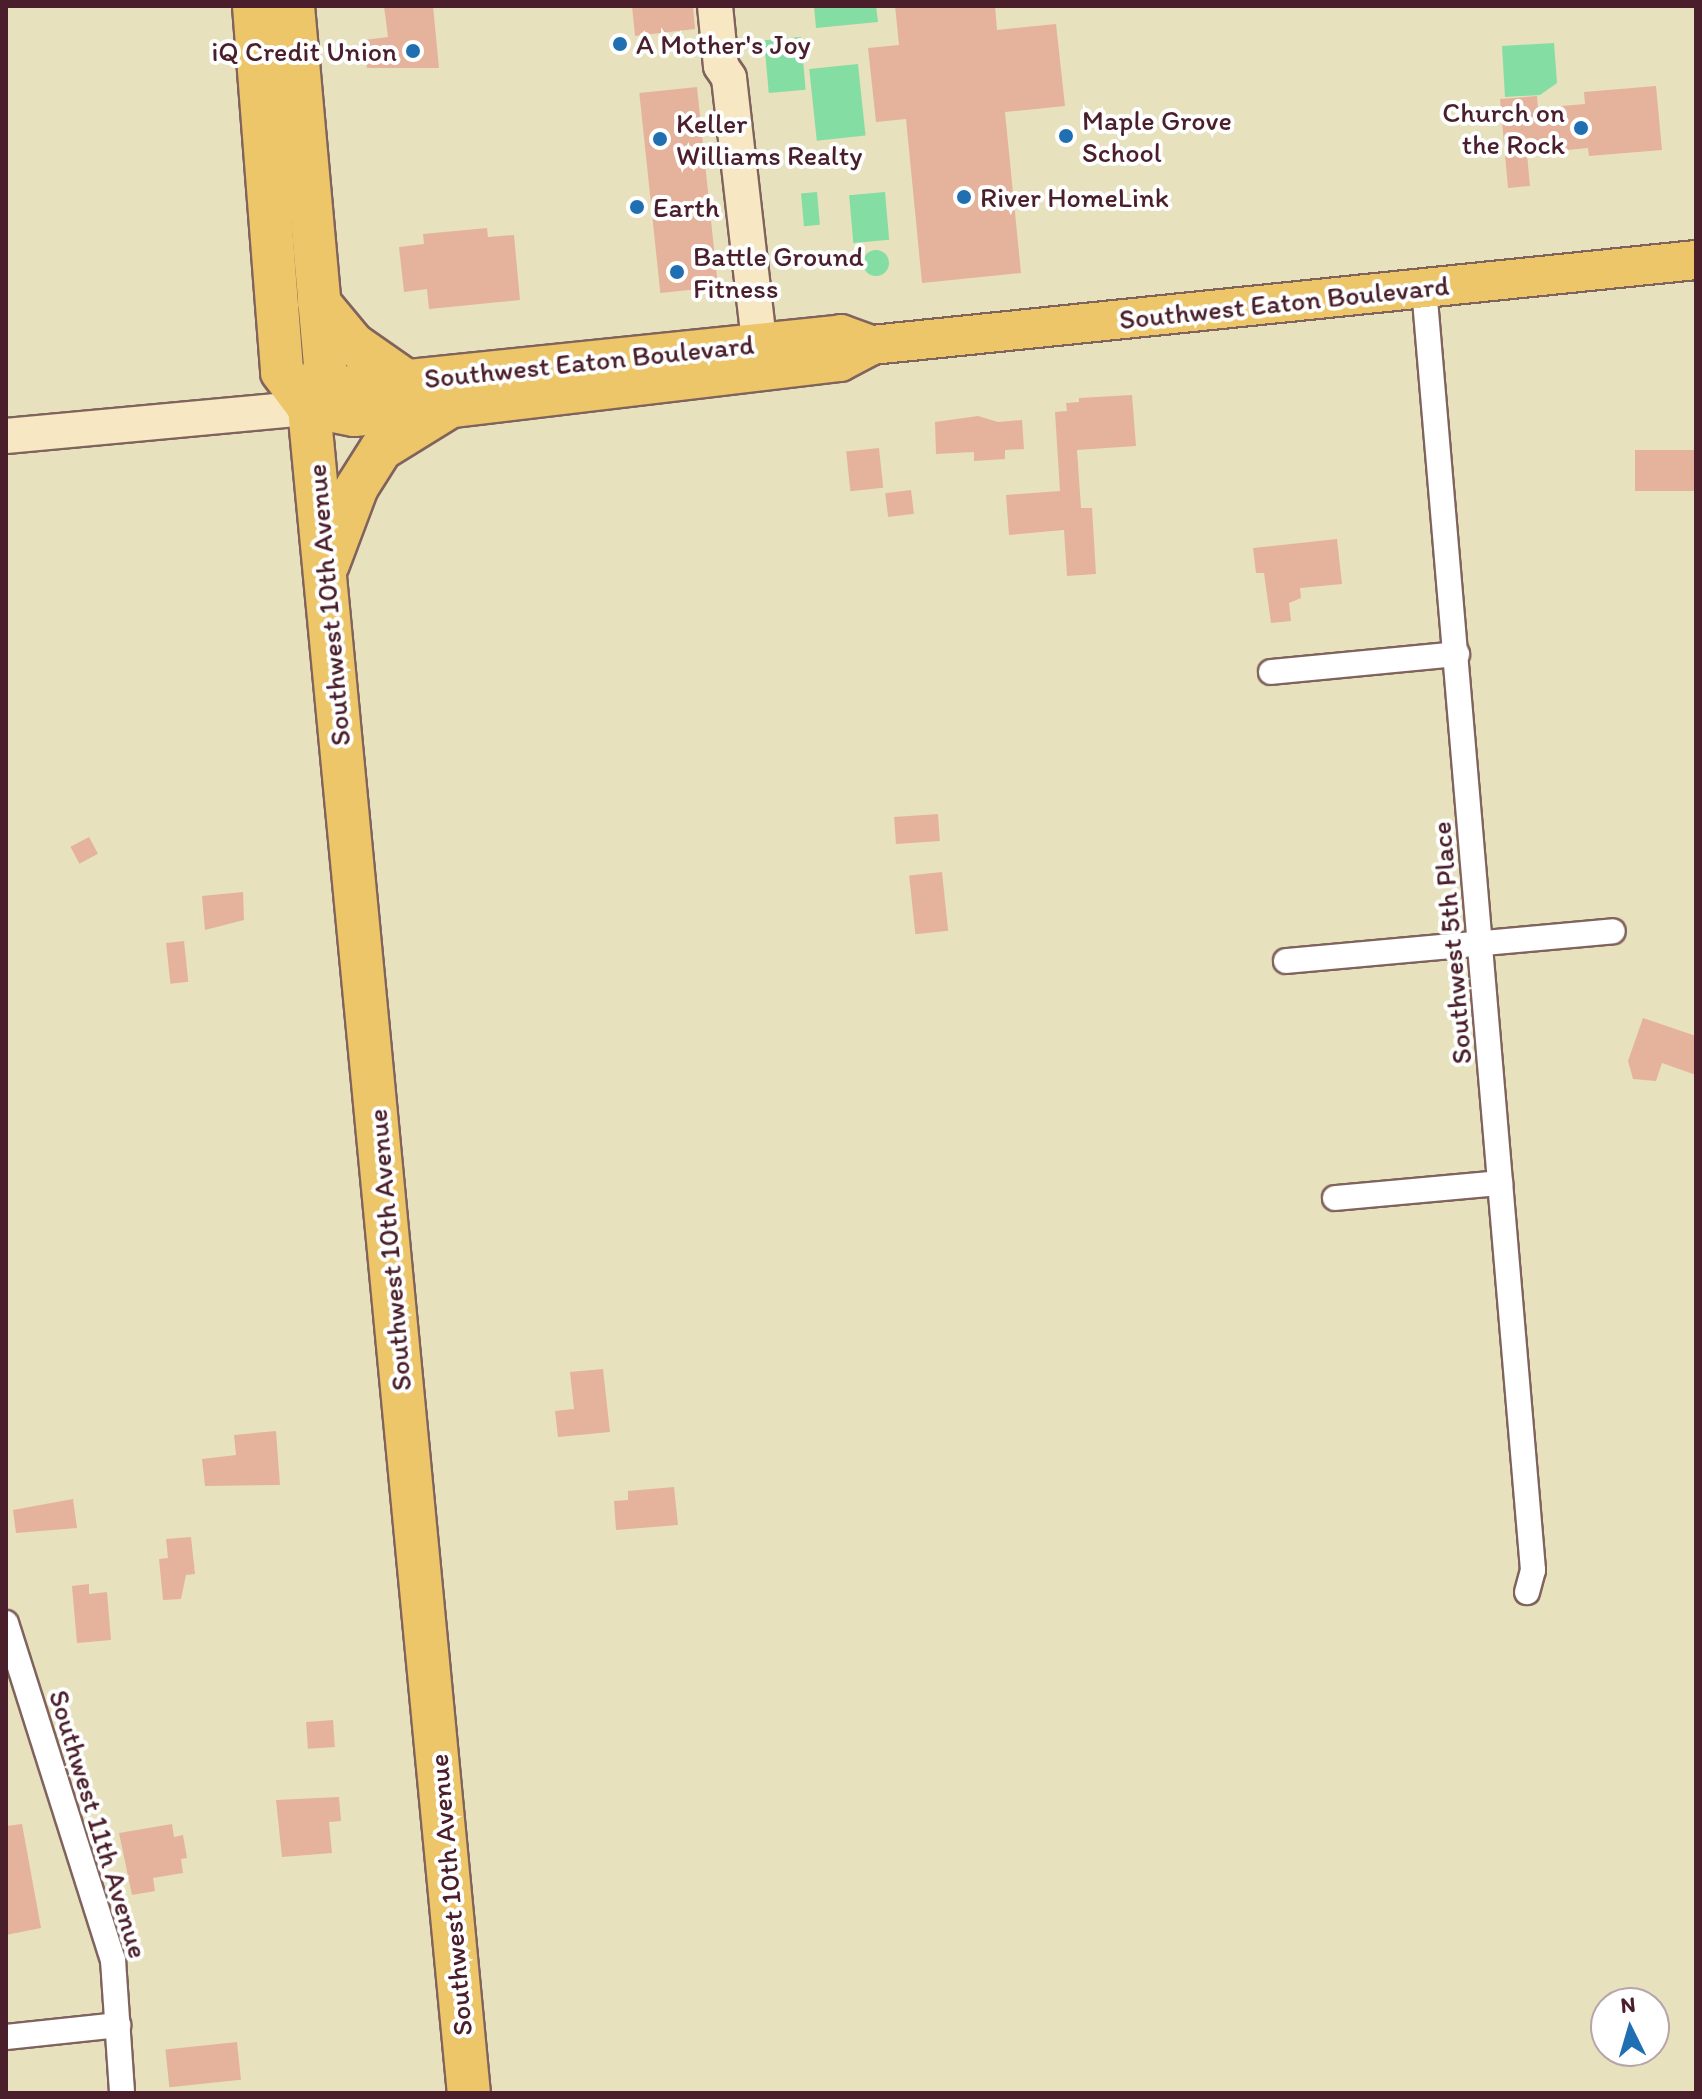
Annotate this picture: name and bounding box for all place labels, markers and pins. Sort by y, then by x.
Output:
place label: A Mother's Joy [636,27,810,61]
place label: iQ Credit Union [211,34,397,68]
marker: A Mother's Joy [611,35,629,53]
marker: iQ Credit Union [404,42,422,60]
place label: Church on the Rock [1441,95,1565,161]
place label: Maple Grove School [1082,103,1232,169]
place label: Keller Williams Realty [676,106,863,172]
marker: Church on the Rock [1572,119,1590,137]
marker: Maple Grove School [1057,127,1075,145]
marker: Keller Williams Realty [651,130,669,148]
place label: River HomeLink [980,180,1168,214]
marker: River HomeLink [955,188,973,206]
place label: Earth [653,190,720,224]
marker: Earth [628,198,646,216]
place label: Battle Ground Fitness [693,239,863,305]
marker: Battle Ground Fitness [668,263,686,281]

